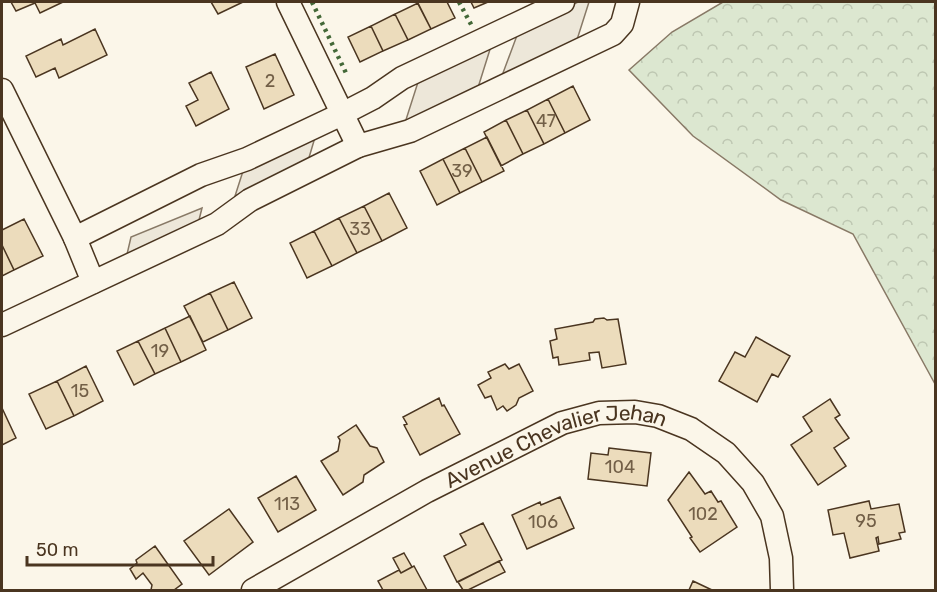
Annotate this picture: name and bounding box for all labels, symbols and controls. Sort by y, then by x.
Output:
house number: 2 [265,70,275,92]
house number: 47 [536,110,556,132]
house number: 39 [451,160,473,182]
house number: 33 [349,218,371,240]
house number: 19 [151,340,169,362]
house number: 15 [71,380,89,402]
street label: Avenue Chevalier Jehan [441,399,671,492]
house number: 104 [605,456,635,478]
house number: 113 [274,493,300,515]
house number: 102 [688,503,718,525]
house number: 95 [855,510,877,532]
house number: 106 [528,511,558,533]
scale bar [27,529,213,567]
text: 50 m [36,539,79,561]

